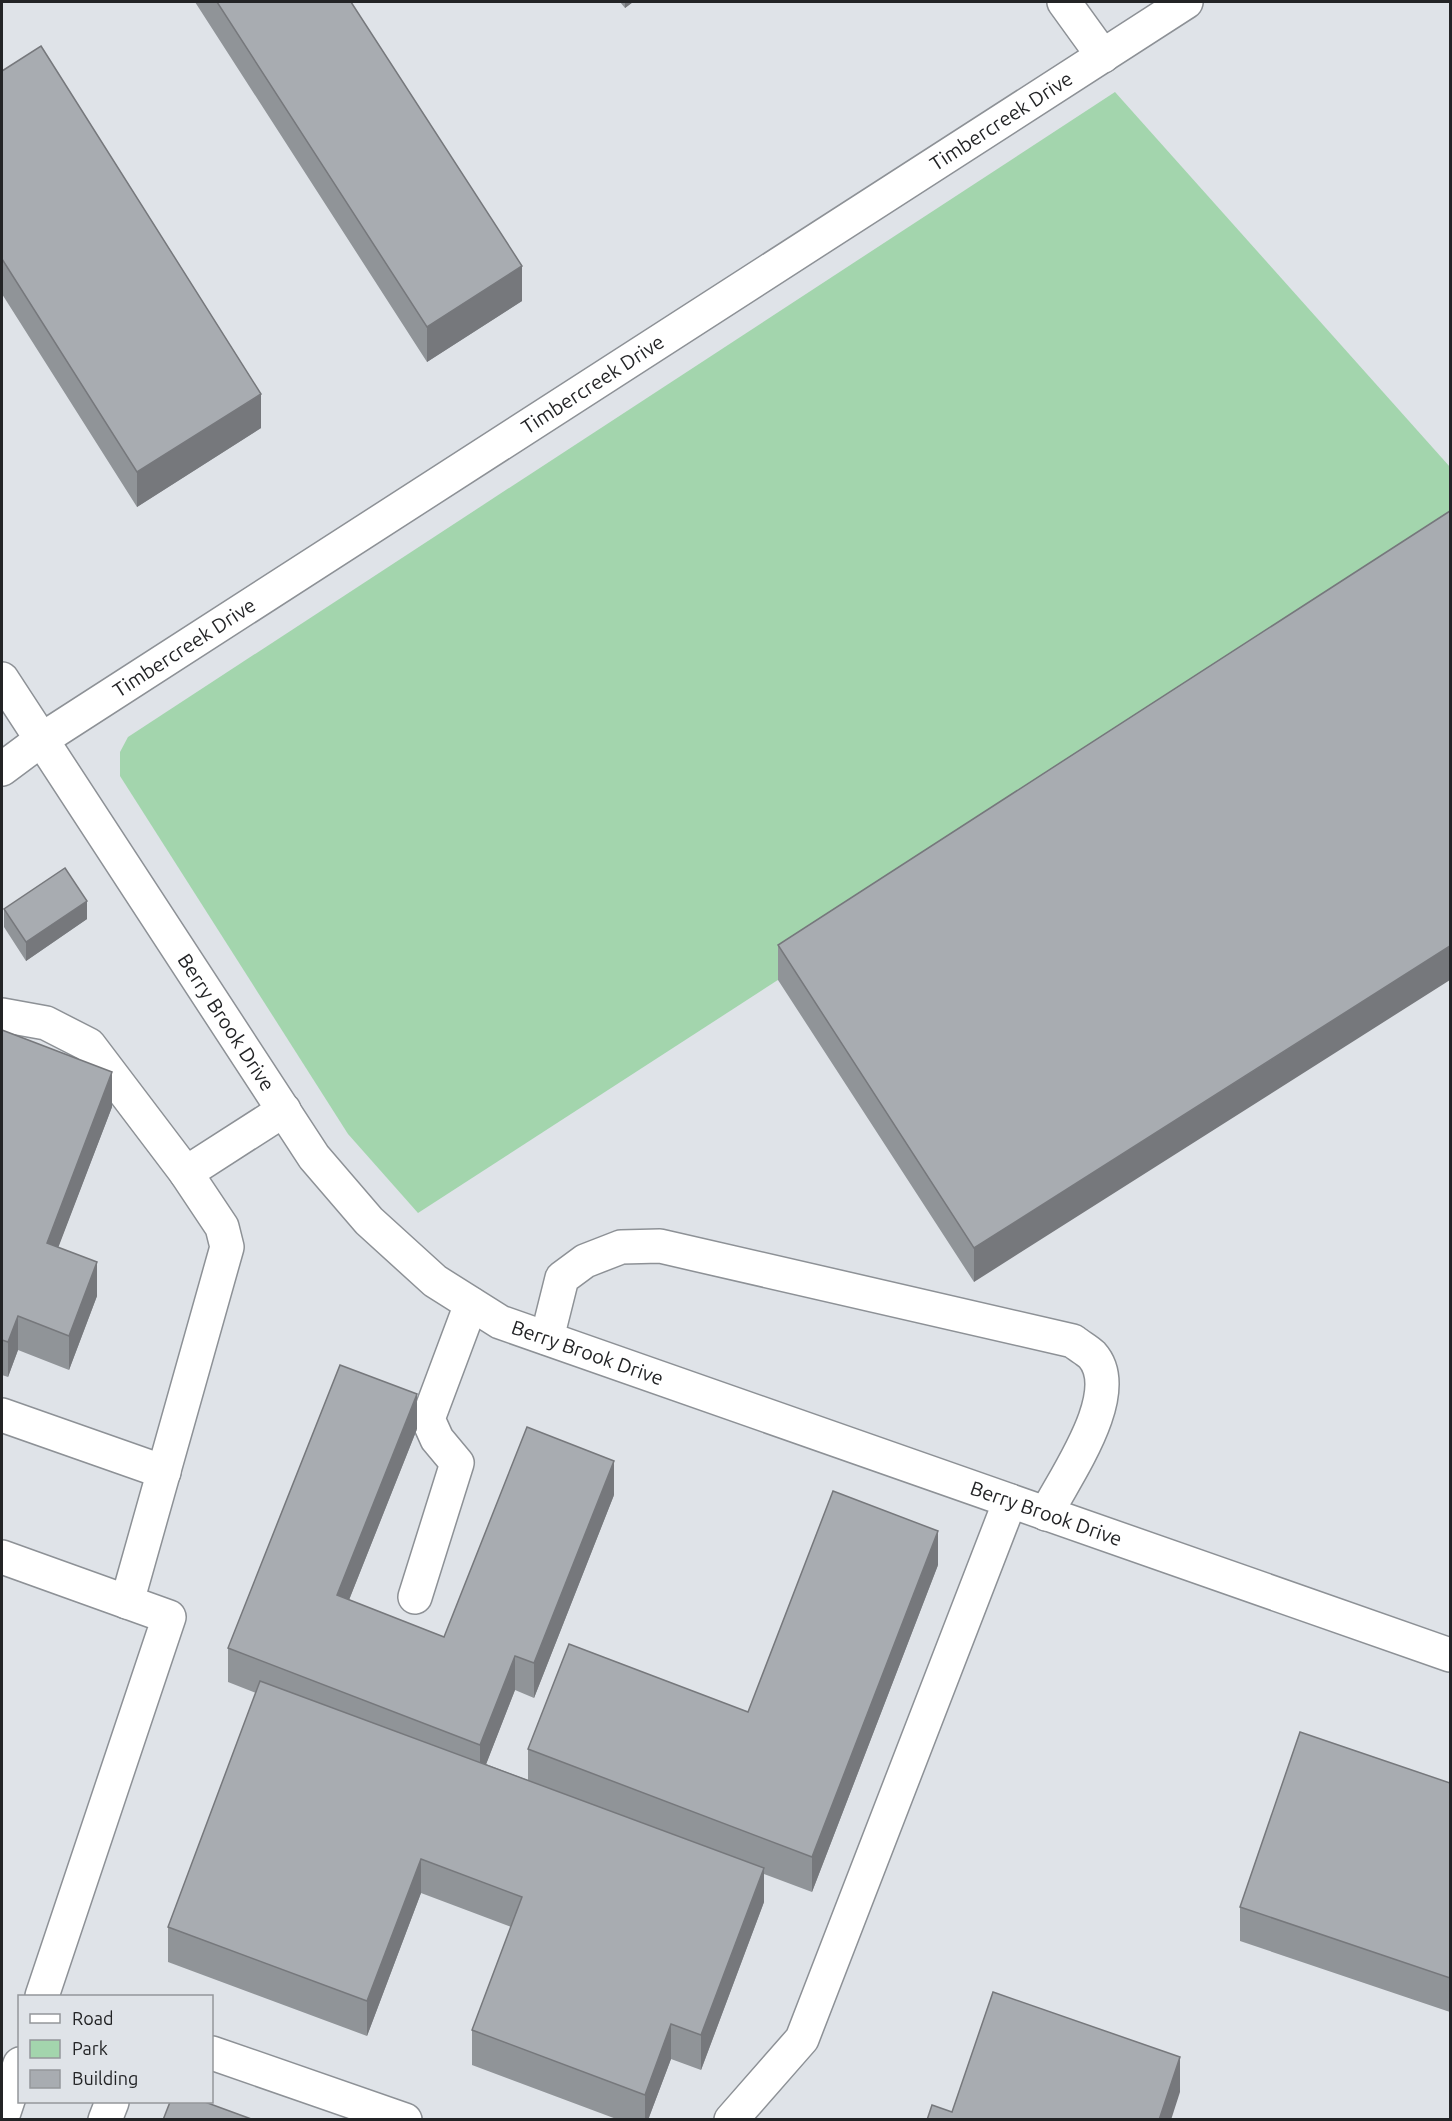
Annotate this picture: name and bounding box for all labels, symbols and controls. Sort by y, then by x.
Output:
street label: Timbercreek Drive [925,66,1077,175]
street label: Timbercreek Drive [517,330,668,438]
street label: Timbercreek Drive [108,593,260,702]
street label: Berry Brook Drive [173,949,280,1095]
street label: Berry Brook Drive [509,1315,667,1389]
street label: Berry Brook Drive [967,1476,1125,1550]
legend [18,1995,213,2103]
text: Road [72,2008,114,2028]
text: Park [72,2038,108,2058]
text: Building [72,2068,138,2088]

